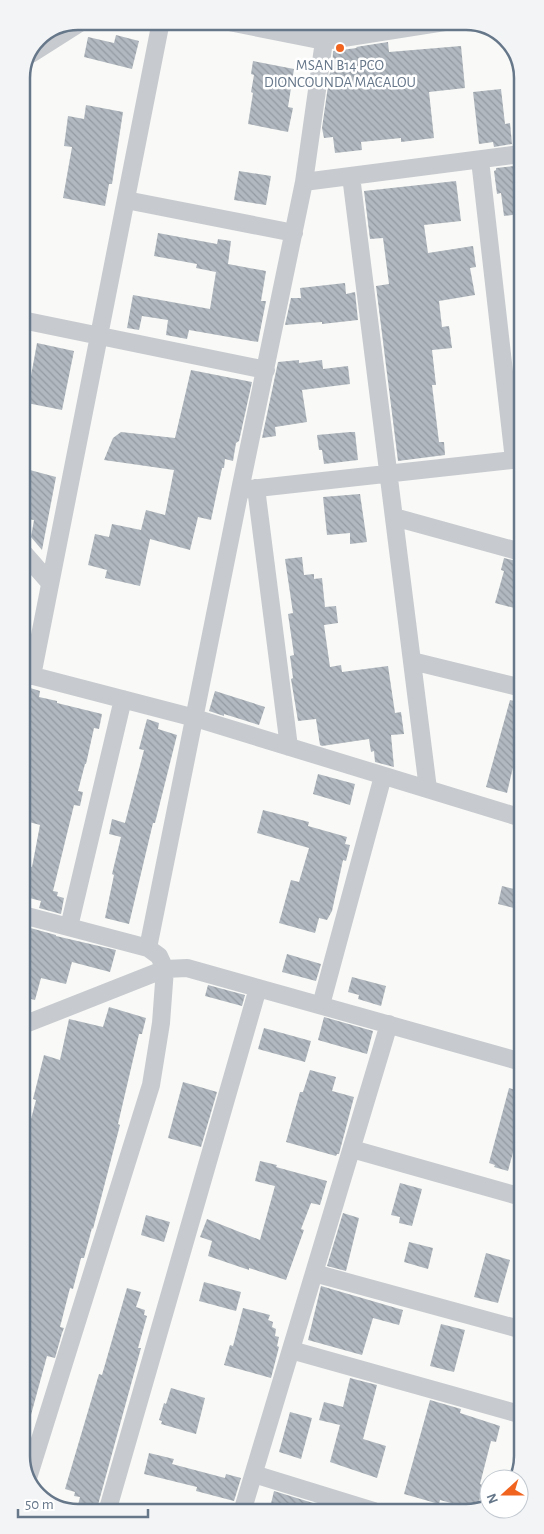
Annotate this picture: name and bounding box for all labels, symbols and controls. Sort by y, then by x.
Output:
marker: MSAN B14 PCO DIONCOUNDA MACALOU [334,42,346,54]
place label: MSAN B14 PCO DIONCOUNDA MACALOU [264,58,416,90]
north arrow [479,1469,529,1519]
scale bar [18,1486,148,1518]
text: N [485,1491,501,1505]
text: 50 m [25,1497,54,1512]

